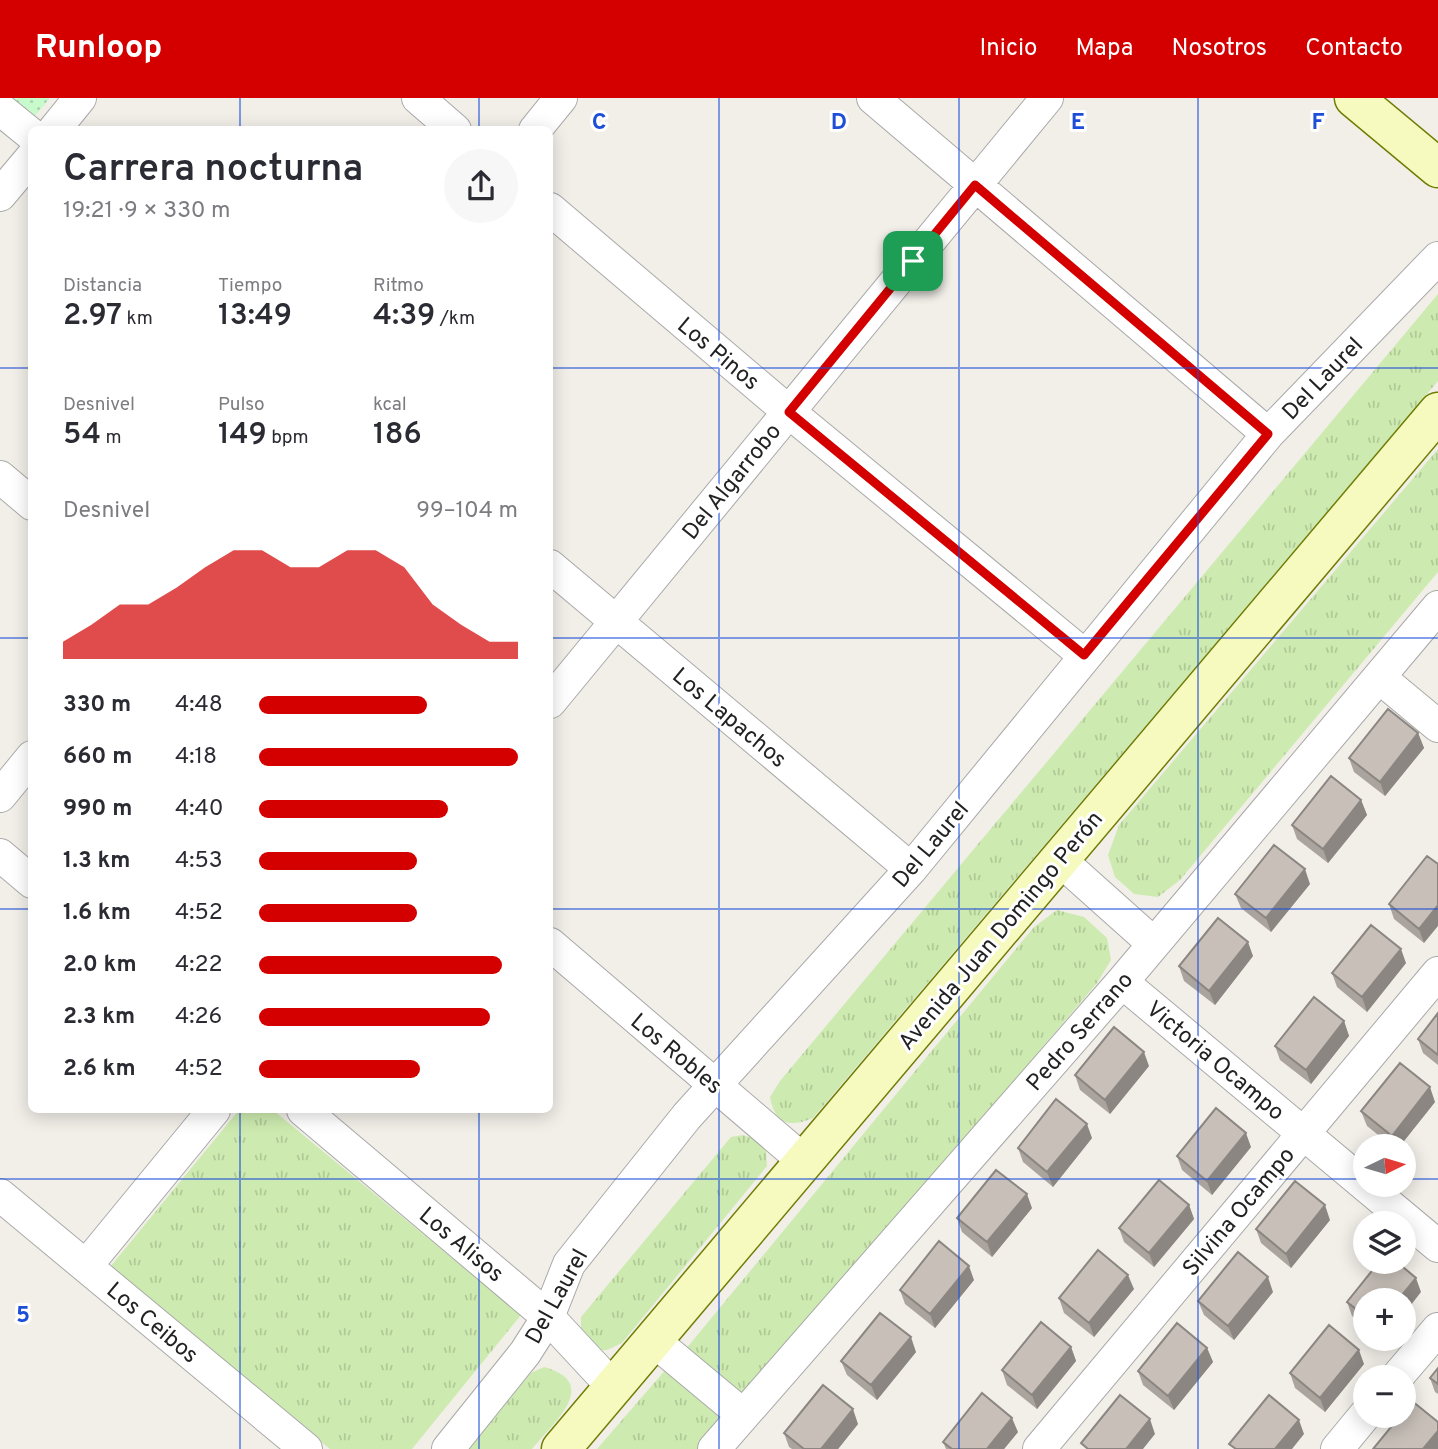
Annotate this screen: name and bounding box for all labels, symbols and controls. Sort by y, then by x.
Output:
text: Runloop [35,28,162,70]
text: Inicio [980,34,1037,64]
text: Mapa [1075,34,1134,64]
text: Nosotros [1172,34,1267,64]
text: Contacto [1305,34,1403,64]
text: C [592,109,606,138]
text: D [831,109,847,138]
text: E [1071,109,1085,138]
text: F [1311,109,1325,138]
text: Carrera nocturna [63,146,363,195]
button: share [444,149,518,223]
text: 19:21 · 9 × 330 m [63,197,230,226]
pin [883,231,943,291]
icon: arrive [894,242,932,280]
text: Distancia [63,274,142,298]
text: Tiempo [218,274,282,298]
text: Ritmo [373,274,424,298]
text: 2.97 [63,298,122,335]
text: 13:49 [218,298,292,335]
text: 4:39 [373,298,435,335]
text: km [122,307,153,331]
text: /km [435,307,475,331]
street label: Los Pinos [670,312,765,398]
street label: Del Laurel [1277,332,1370,427]
text: Desnivel [63,393,135,417]
text: Pulso [218,393,265,417]
text: kcal [373,393,407,417]
text: 54 [63,417,101,454]
text: 149 [218,417,267,454]
text: 186 [373,417,422,454]
street label: Del Algarrobo [677,418,789,547]
text: m [101,426,122,450]
text: bpm [267,426,309,450]
text: Desnivel [63,497,150,526]
text: 99–104 m [416,497,518,526]
street label: Los Lapachos [665,663,792,775]
text: 330 m [63,691,131,720]
text: 4:48 [175,691,223,720]
text: 660 m [63,743,132,772]
text: 4:18 [175,743,217,772]
text: 990 m [63,795,132,824]
text: 4:40 [175,795,224,824]
street label: Del Laurel [887,796,976,895]
street label: Avenida Juan Domingo Perón [893,806,1111,1057]
text: 1.3 km [63,847,130,876]
text: 4:53 [175,847,223,876]
text: 1.6 km [63,899,131,928]
text: 4:52 [175,899,223,928]
text: 2.0 km [63,951,137,980]
text: 4:22 [175,951,223,980]
street label: Pedro Serrano [1021,967,1141,1098]
street label: Victoria Ocampo [1139,996,1289,1128]
text: 2.3 km [63,1003,135,1032]
text: 4:26 [175,1003,222,1032]
street label: Los Robles [624,1008,727,1102]
text: 2.6 km [63,1055,136,1084]
text: 4:52 [175,1055,223,1084]
north arrow [1353,1134,1416,1197]
map controls [1353,1134,1416,1428]
street label: Silvina Ocampo [1177,1142,1302,1283]
street label: Los Alisos [412,1202,509,1290]
button: layers [1353,1211,1416,1274]
street label: Del Laurel [520,1245,596,1350]
street label: Los Ceibos [99,1277,203,1371]
button: + [1353,1288,1416,1351]
text: 5 [16,1302,30,1331]
button: − [1353,1365,1416,1428]

